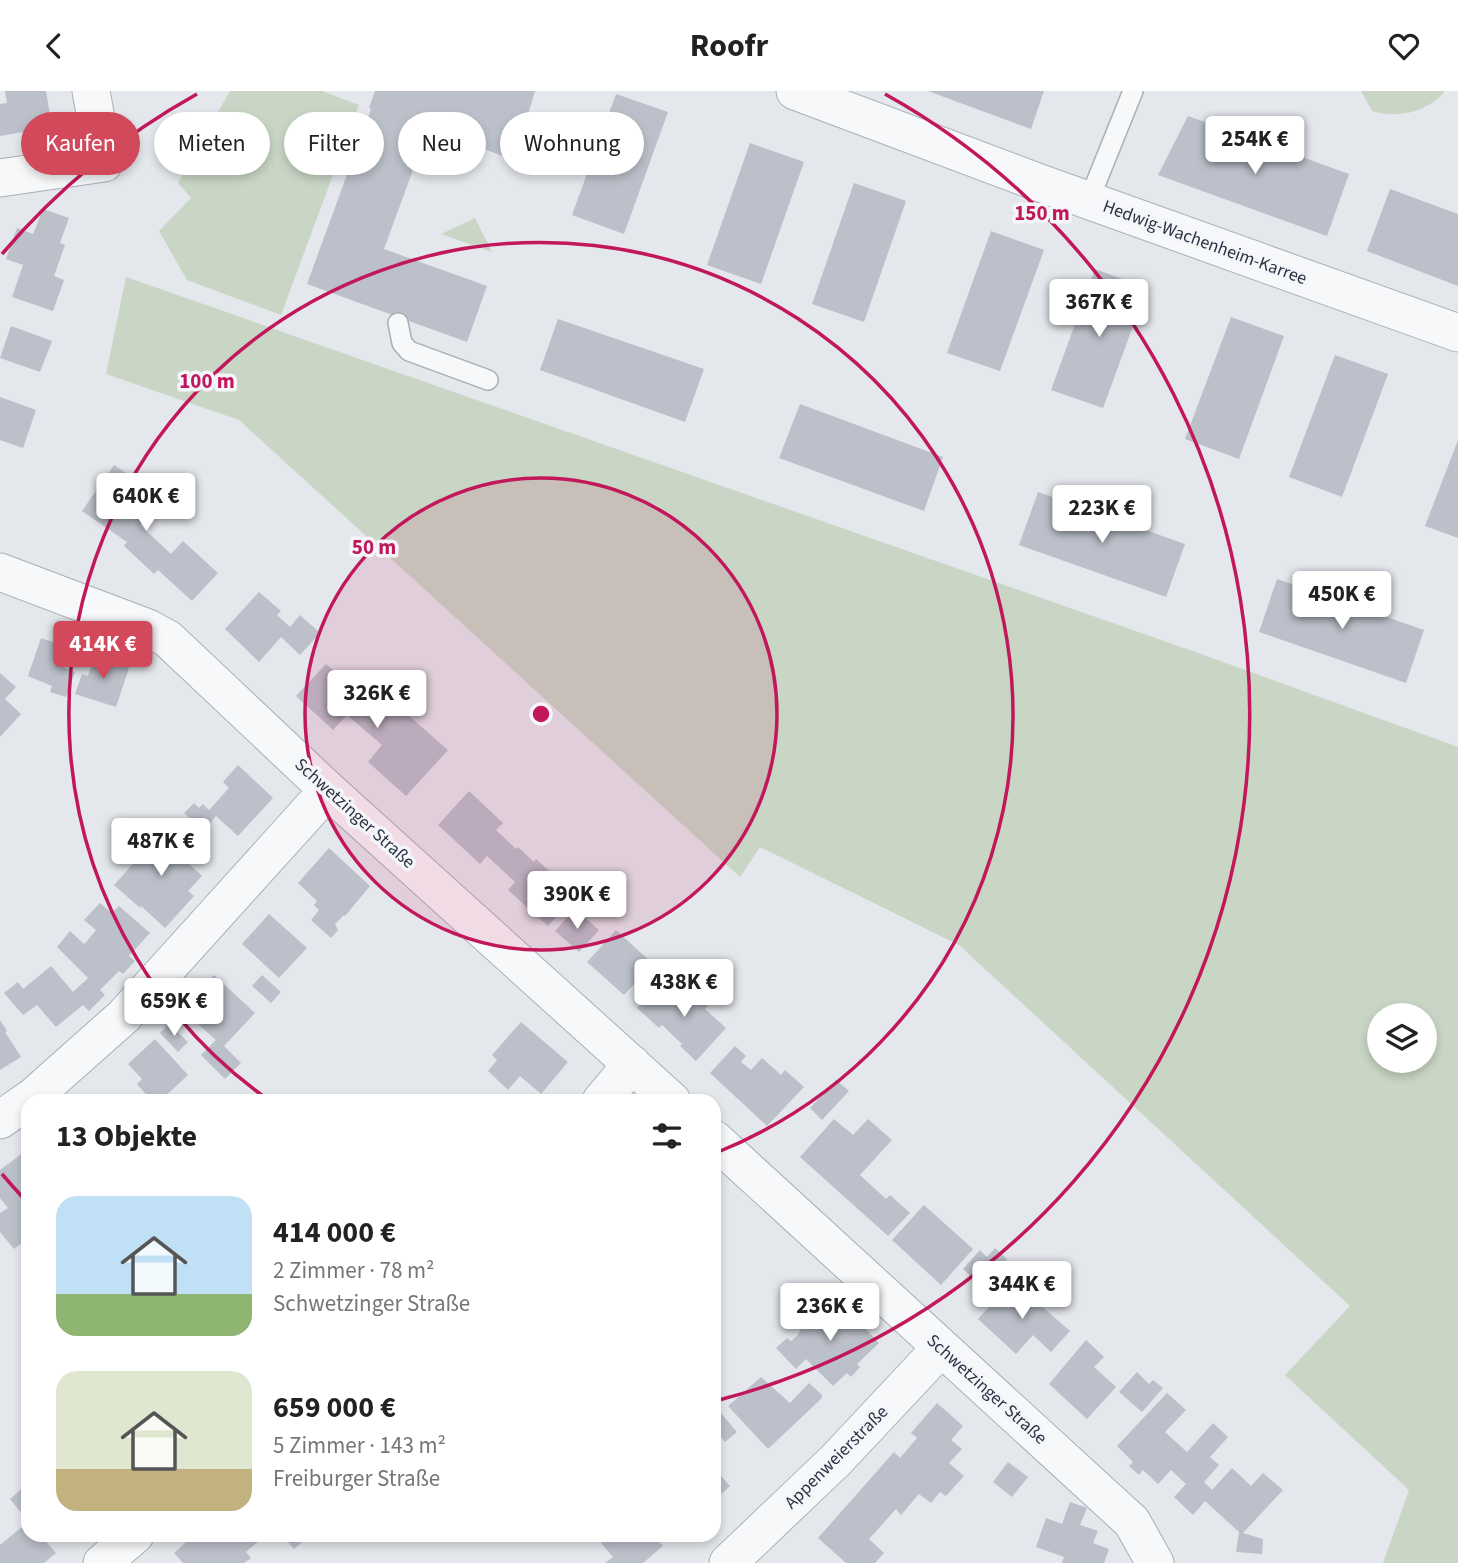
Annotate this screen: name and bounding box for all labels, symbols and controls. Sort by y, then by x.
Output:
text: Roofr [690,23,768,69]
icon: back [35,27,73,65]
icon: heart [1385,27,1423,65]
chip: Kaufen [21,112,140,175]
chip: Mieten [154,112,270,175]
chip: Filter [284,112,384,175]
chip: Neu [398,112,486,175]
chip: Wohnung [500,112,644,175]
pin: 254K € [1198,116,1312,176]
text: 254K € [1221,122,1289,155]
street label: Hedwig-Wachenheim-Karree [1099,194,1310,291]
text: 150 m [1014,198,1070,228]
pin: 367K € [1042,279,1156,339]
text: 367K € [1065,285,1133,318]
text: 100 m [179,366,235,396]
pin: 640K € [89,473,203,533]
text: 640K € [112,479,180,512]
pin: 223K € [1045,485,1159,545]
text: 223K € [1068,491,1136,524]
text: 50 m [352,532,396,562]
pin: 450K € [1285,571,1399,631]
text: 450K € [1308,577,1376,610]
pin: 414K € [46,621,160,681]
text: 414K € [69,627,137,660]
pin: 326K € [320,671,434,730]
text: 326K € [343,676,411,709]
centre of rings [529,702,553,726]
street label: Schwetzinger Straße [289,752,420,874]
pin: 487K € [104,819,218,878]
text: 487K € [127,824,195,857]
pin: 390K € [520,871,634,931]
text: 390K € [543,877,611,910]
pin: 438K € [627,960,741,1019]
text: 438K € [650,965,718,998]
pin: 659K € [117,979,231,1038]
text: 659K € [140,984,208,1017]
map controls [1367,1003,1437,1073]
button: layers [1367,1003,1437,1073]
text: 13 Objekte [56,1115,197,1158]
icon: filters [648,1117,686,1155]
text: 414 000 € [273,1211,396,1254]
icon: home [112,1224,196,1308]
text: 2 Zimmer · 78 m² [273,1254,435,1287]
pin: 344K € [965,1261,1079,1321]
text: 344K € [988,1267,1056,1300]
pin: 236K € [773,1283,887,1343]
text: Schwetzinger Straße [273,1287,470,1320]
text: 236K € [796,1289,864,1322]
street label: Schwetzinger Straße [921,1328,1052,1450]
text: 659 000 € [273,1386,396,1429]
icon: home [112,1399,196,1483]
street label: Appenweierstraße [779,1400,894,1515]
text: 5 Zimmer · 143 m² [273,1429,446,1462]
text: Freiburger Straße [273,1462,440,1495]

